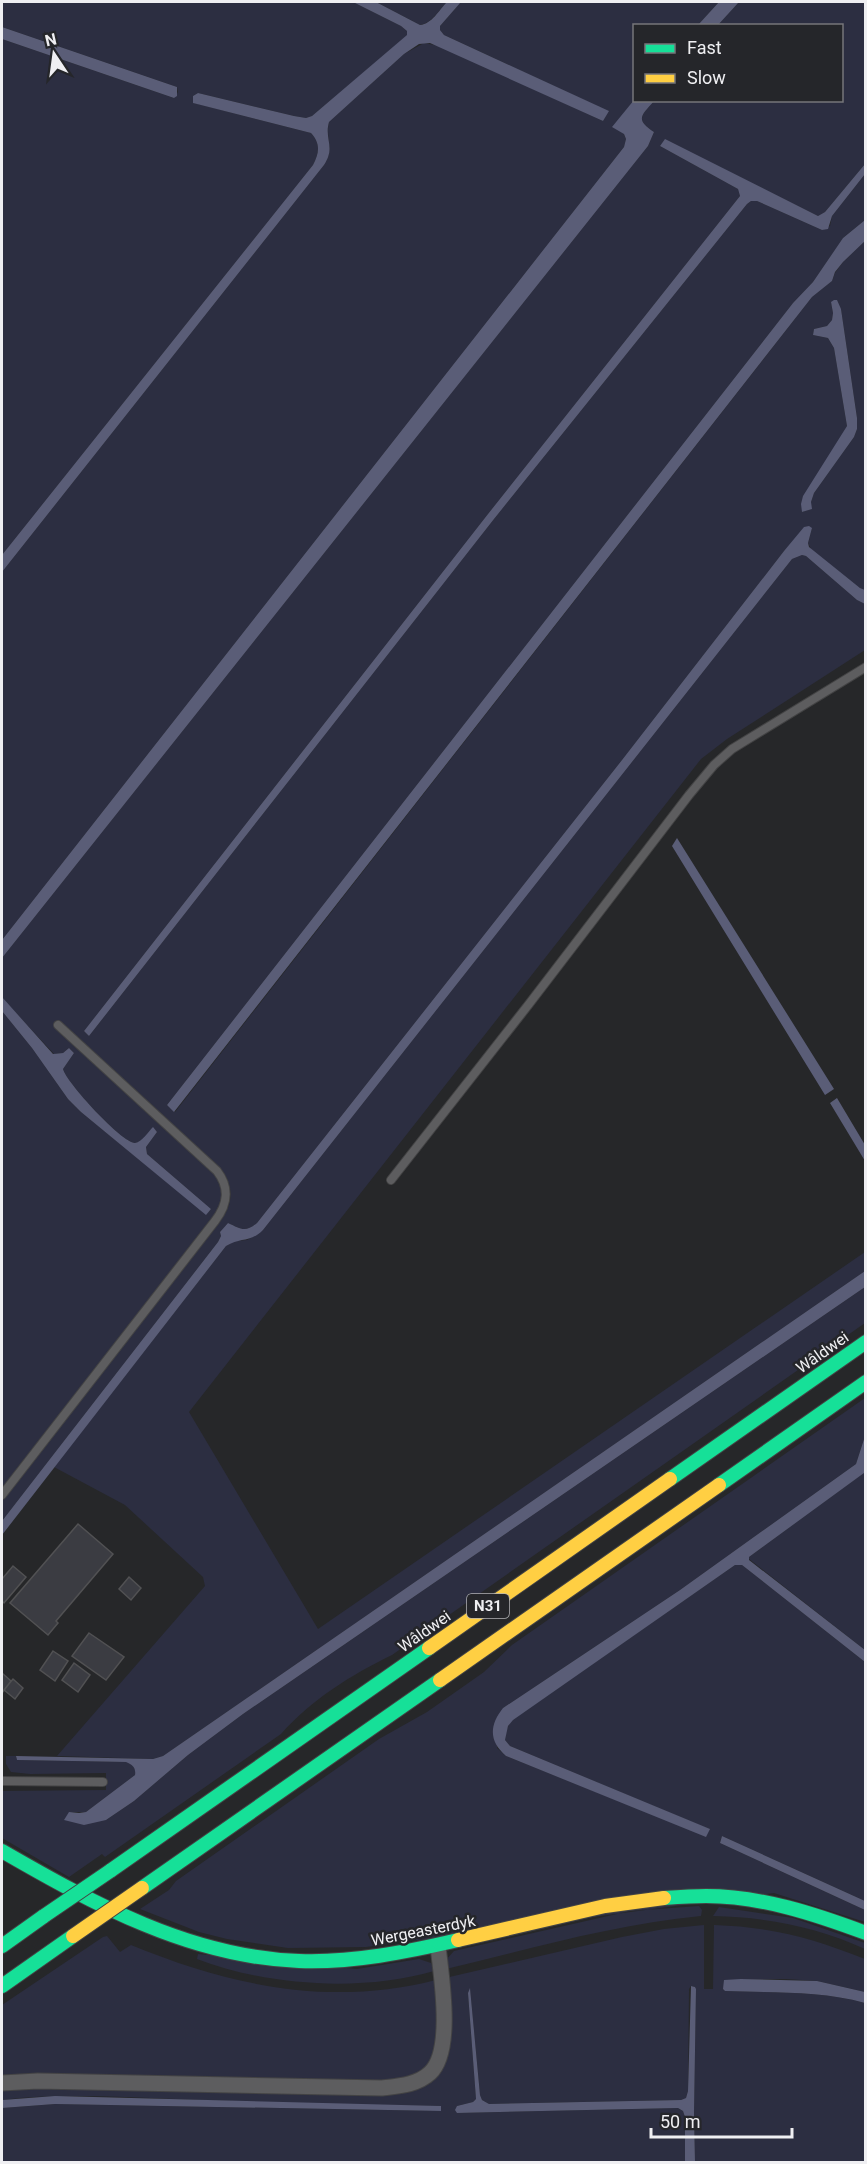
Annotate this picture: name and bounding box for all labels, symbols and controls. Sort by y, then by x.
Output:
north arrow [24,24,84,84]
legend [633,24,843,102]
text: N [43,29,58,50]
text: Fast [687,37,722,58]
text: Slow [687,67,726,88]
street label: Wâldwei [792,1327,852,1377]
road number: N31 [467,1594,509,1618]
street label: Wâldwei [394,1606,454,1656]
street label: Wergeasterdyk [369,1911,478,1950]
scale bar [651,2101,792,2139]
text: 50 m [660,2111,700,2132]

